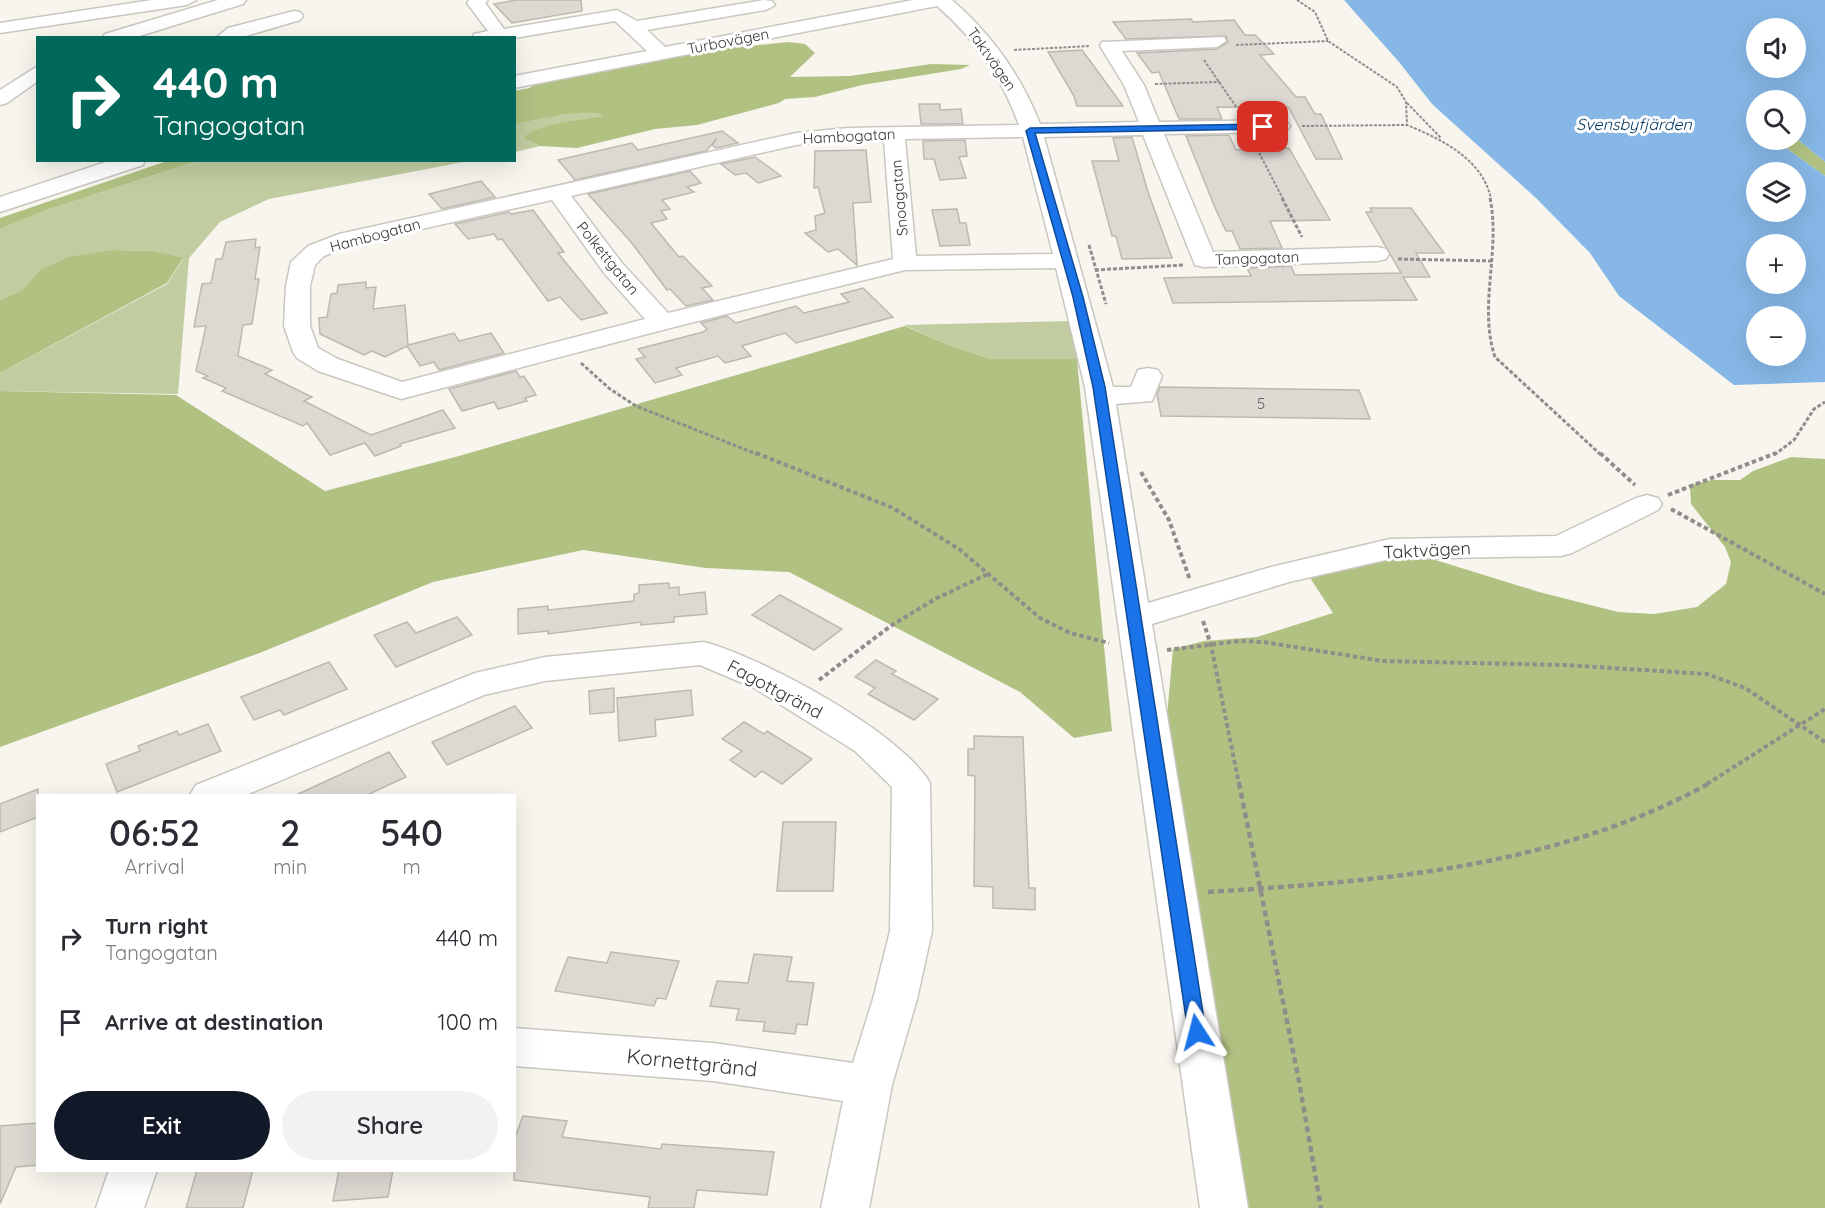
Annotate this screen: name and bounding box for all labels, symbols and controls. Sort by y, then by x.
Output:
map controls [1746,18,1806,366]
button: sound [1746,18,1806,78]
street label: Turbovägen [686,24,770,58]
street label: Taktvägen [963,24,1021,94]
text: 440 m [153,56,279,109]
icon: right [54,60,132,138]
button: search [1746,90,1806,150]
pin [1237,101,1288,152]
text: Tangogatan [153,108,305,142]
icon: arrive [1246,110,1279,143]
water label: Svensbyfjärden [1576,114,1693,134]
street label: Hambogatan [802,124,896,148]
street label: Snoagatan [886,159,912,237]
button: layers [1746,162,1806,222]
street label: Hambogatan [328,214,422,256]
street label: Polkettgatan [573,218,643,298]
button: + [1746,234,1806,294]
street label: Tangogatan [1214,247,1300,269]
button: − [1746,306,1806,366]
house number: 5 [1257,394,1265,413]
street label: Taktvägen [1383,536,1471,564]
street label: Fagottgränd [723,654,827,724]
text: 06:52 [109,810,200,855]
text: 2 [280,810,300,855]
text: 540 [380,810,443,855]
text: Arrival [125,854,185,879]
text: min [273,854,307,879]
text: m [402,854,421,879]
text: Turn right [105,912,209,940]
icon: right [54,922,87,955]
text: 440 m [436,924,498,952]
text: Tangogatan [105,940,218,965]
position arrow [1165,1000,1229,1064]
icon: arrive [54,1006,87,1039]
text: Arrive at destination [105,1008,323,1036]
text: 100 m [438,1008,498,1036]
street label: Kornettgränd [625,1042,759,1082]
button: Exit [54,1091,270,1160]
button: Share [282,1091,498,1160]

